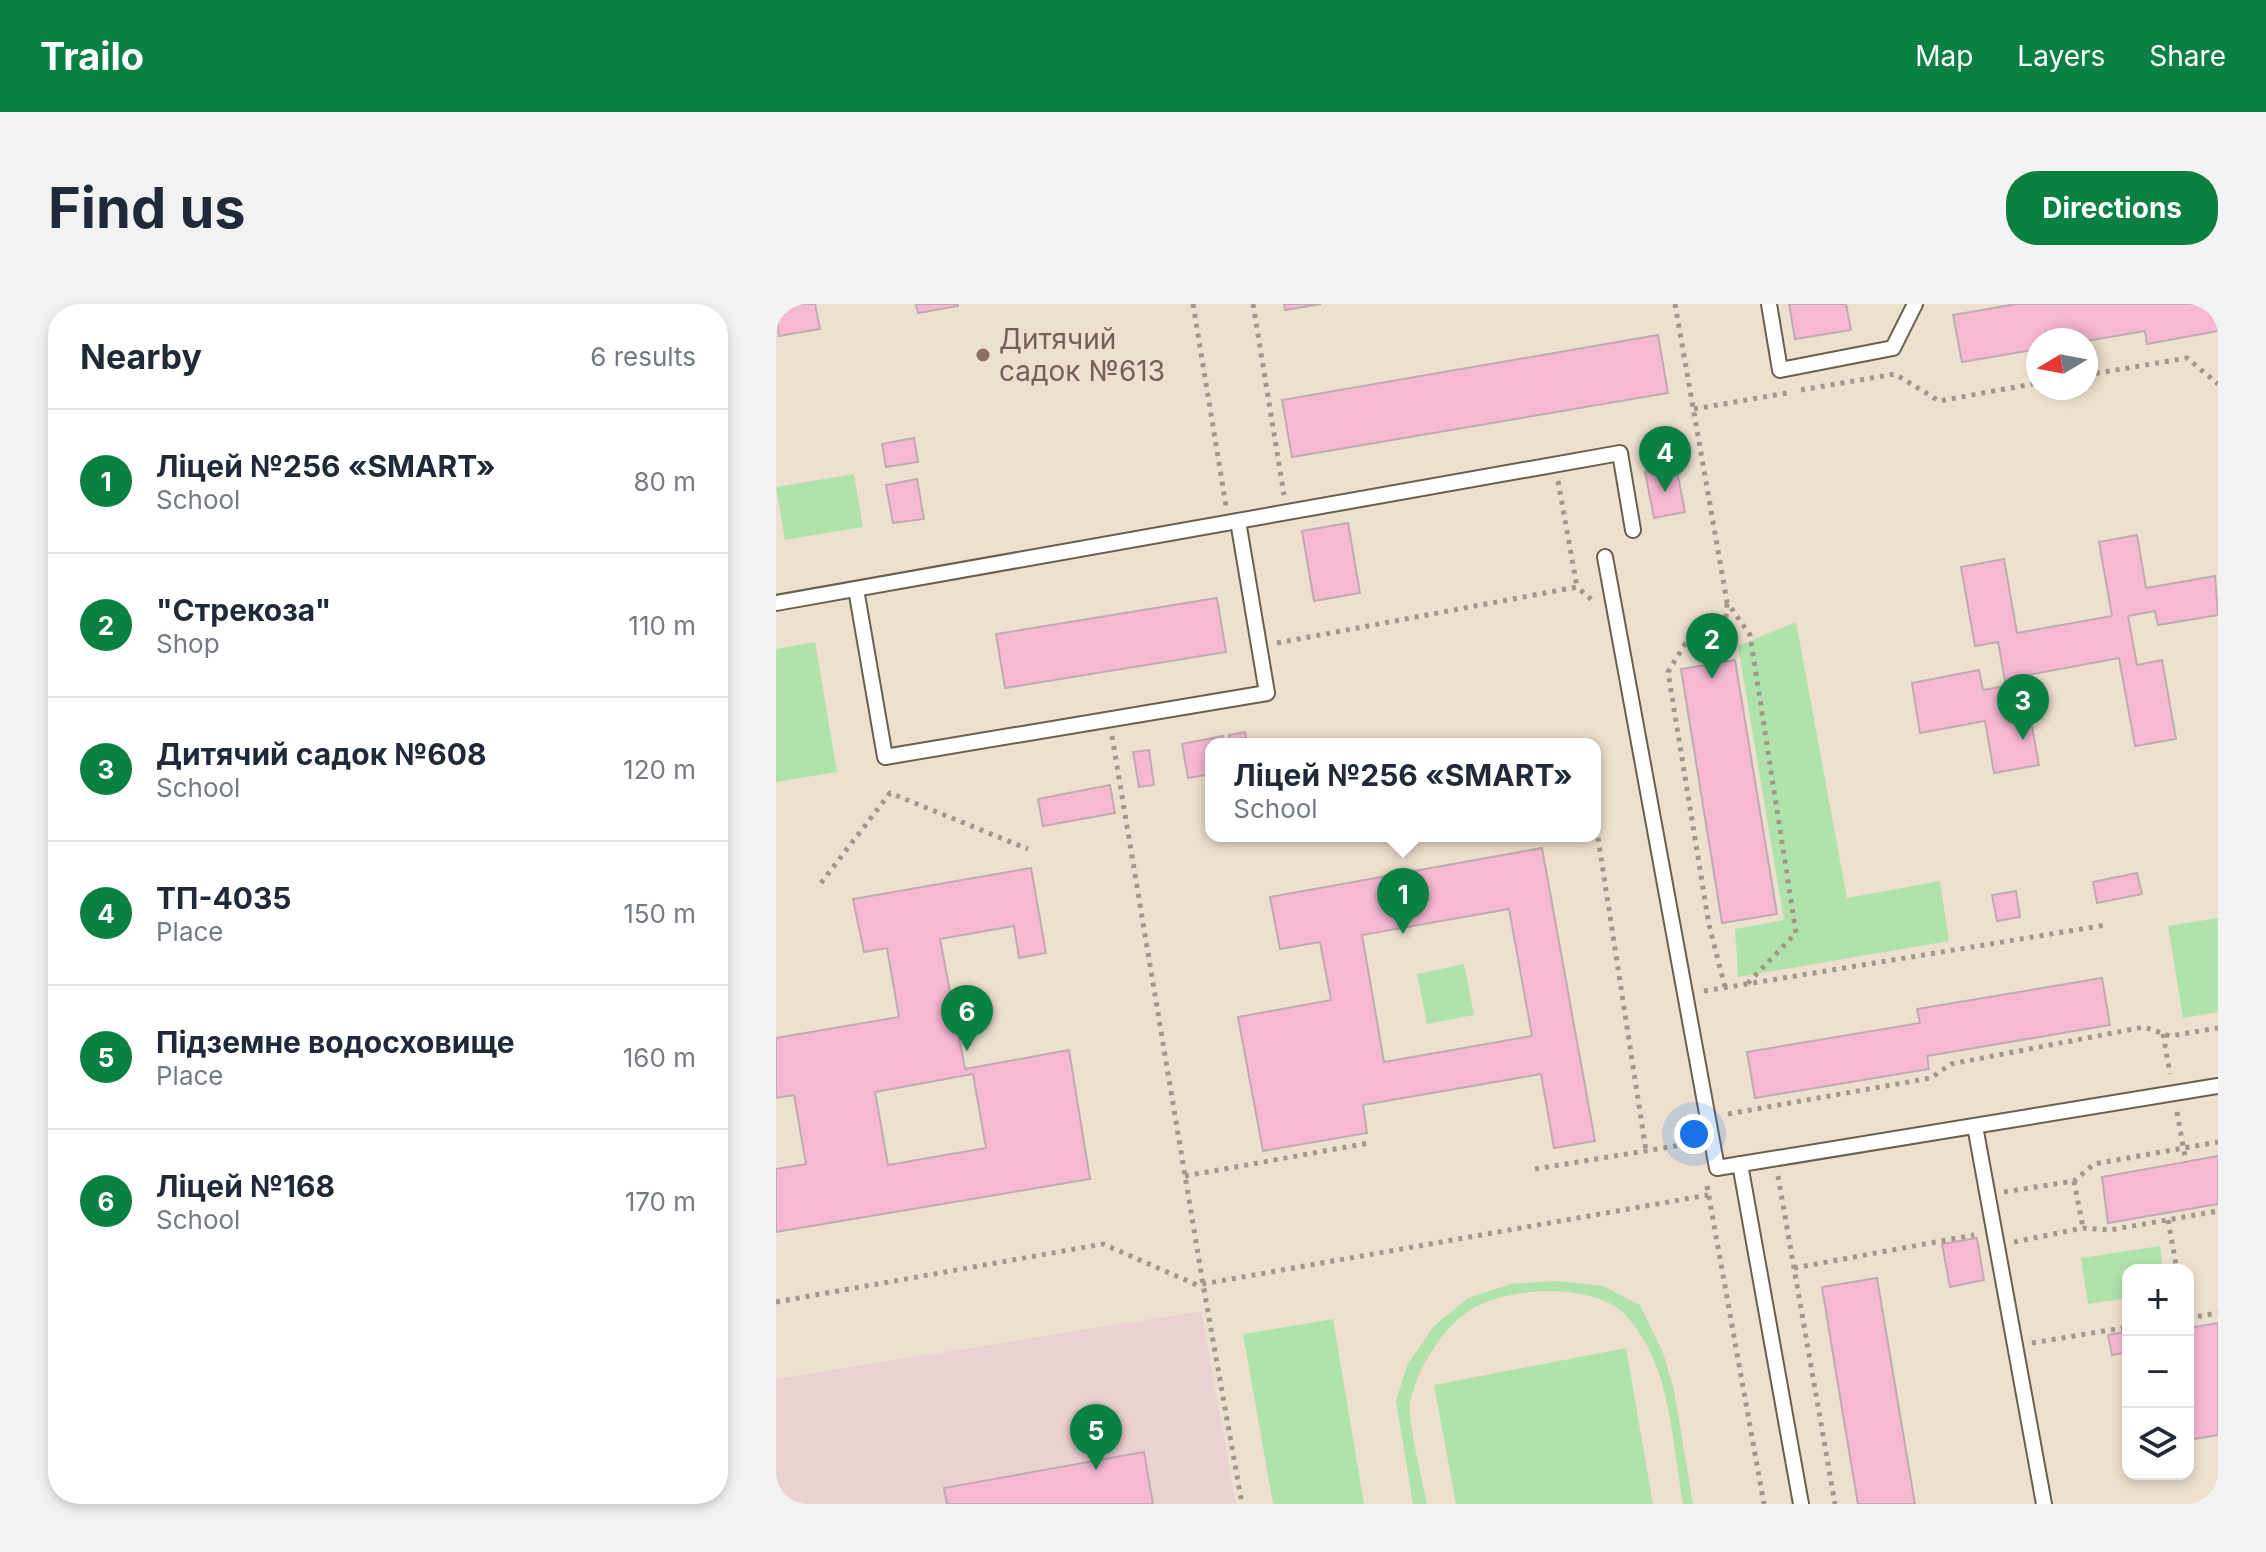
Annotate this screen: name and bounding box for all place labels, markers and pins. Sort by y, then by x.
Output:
place label: Дитячий садок №613 [999,322,1165,388]
marker: Дитячий садок №613 [974,346,992,364]
pin: 4 [1639,426,1691,492]
pin: 2 [1686,613,1738,679]
pin: 3 [1997,674,2049,740]
pin: 1 [1377,868,1429,934]
pin: 6 [941,985,993,1051]
pin: 5 [1070,1404,1122,1470]

